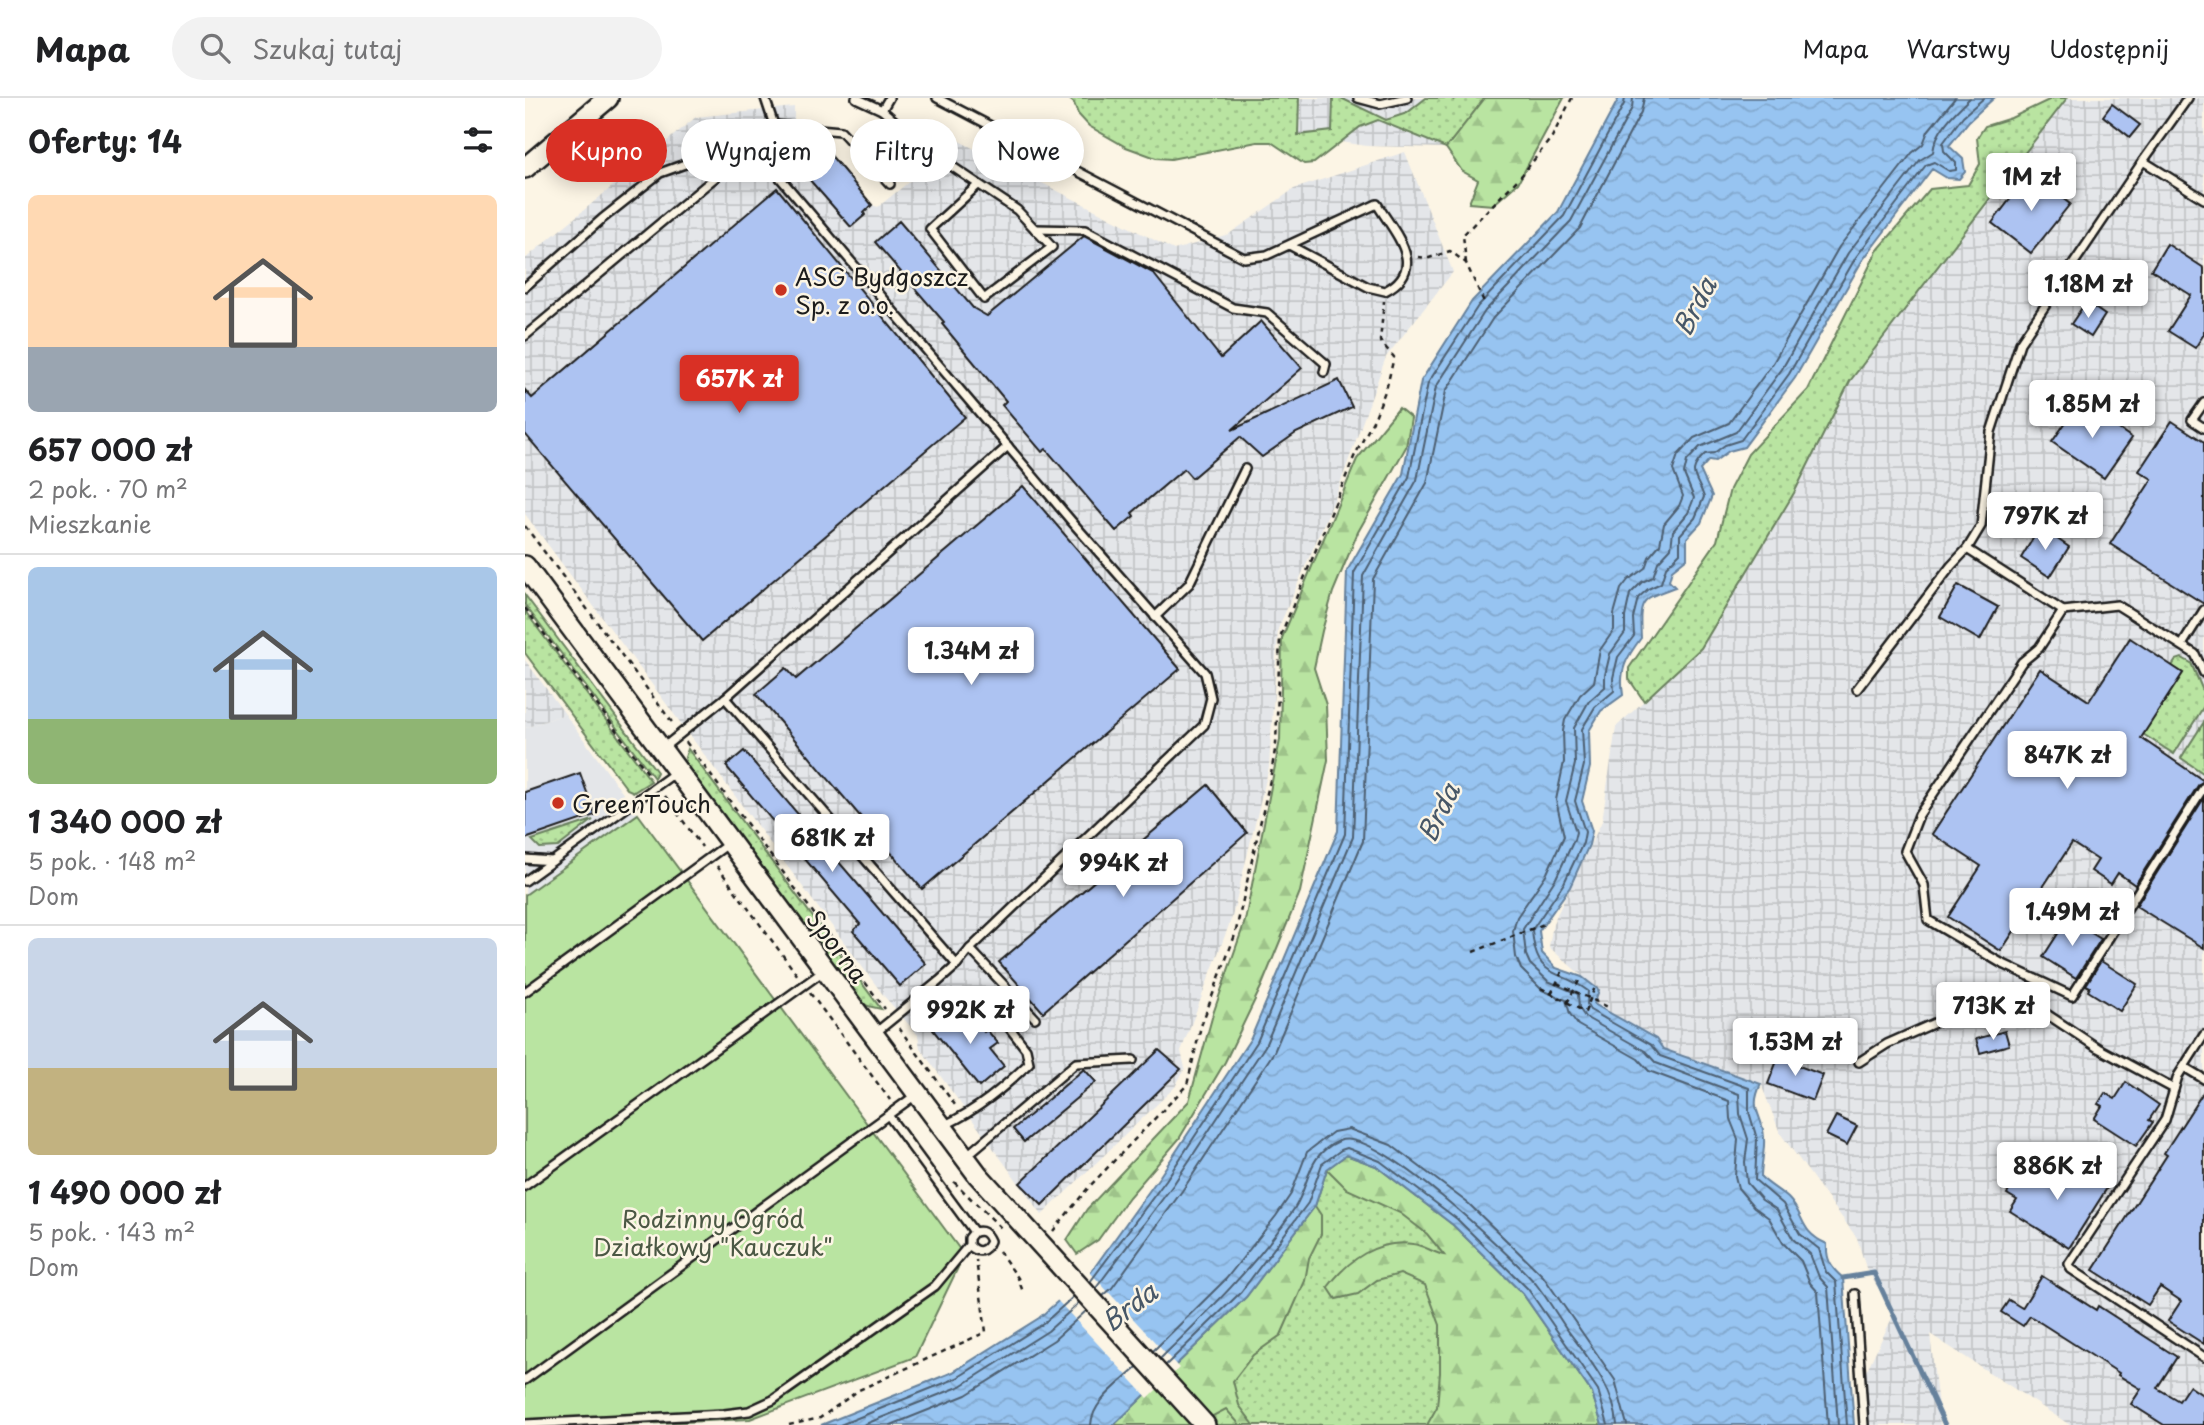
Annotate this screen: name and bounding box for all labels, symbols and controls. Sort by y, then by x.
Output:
search box [172,17,662,80]
text: Mapa [35,23,130,73]
icon: search [196,29,234,67]
text: Szukaj tutaj [252,29,402,68]
text: Mapa [1802,30,1868,66]
text: Warstwy [1906,30,2011,66]
text: Udostępnij [2049,30,2169,66]
text: Oferty: 14 [28,118,182,163]
chip: Kupno [546,119,667,182]
chip: Wynajem [681,119,836,182]
chip: Filtry [850,119,958,182]
chip: Nowe [972,119,1084,182]
icon: filters [459,121,497,159]
pin: 1M zł [1982,153,2080,213]
text: 1M zł [2002,158,2060,193]
icon: home [200,240,326,366]
place label: ASG Bydgoszcz Sp. z o.o. [795,258,969,322]
pin: 1.18M zł [2016,260,2160,320]
text: 1.18M zł [2044,265,2132,300]
water label: Brda [1663,269,1726,342]
marker: ASG Bydgoszcz Sp. z o.o. [773,282,789,298]
pin: 657K zł [674,356,804,415]
text: 657K zł [696,360,782,395]
pin: 1.85M zł [2020,380,2164,440]
text: 1.85M zł [2045,385,2139,420]
text: 657 000 zł [28,426,191,471]
text: 2 pok. · 70 m² [28,471,188,506]
pin: 797K zł [1980,492,2110,552]
text: 797K zł [2003,497,2087,532]
text: Mieszkanie [28,506,152,541]
icon: home [200,612,326,738]
pin: 1.34M zł [899,628,1043,687]
text: 1.34M zł [924,632,1018,667]
pin: 847K zł [2002,732,2132,791]
text: 847K zł [2024,736,2110,771]
water label: Brda [1407,776,1469,848]
place label: GreenTouch [572,785,711,821]
marker: GreenTouch [550,795,566,811]
text: 1 340 000 zł [28,798,221,843]
pin: 681K zł [767,814,897,874]
text: 681K zł [790,819,874,854]
pin: 994K zł [1058,840,1188,899]
text: 5 pok. · 148 m² [28,843,196,878]
text: 994K zł [1079,844,1167,879]
text: Dom [28,878,79,913]
pin: 1.49M zł [2000,888,2144,948]
text: 1.49M zł [2025,893,2119,928]
street label: Sporna [799,902,877,990]
pin: 713K zł [1928,982,2058,1042]
icon: home [200,983,326,1109]
pin: 992K zł [905,986,1035,1046]
text: 713K zł [1952,987,2034,1022]
text: 992K zł [927,991,1013,1026]
pin: 1.53M zł [1723,1018,1867,1078]
text: 1.53M zł [1749,1023,1841,1058]
pin: 886K zł [1992,1142,2122,1202]
text: 886K zł [2013,1147,2101,1182]
text: 1 490 000 zł [28,1169,220,1214]
park label: Rodzinny Ogród Działkowy "Kauczuk" [593,1200,833,1264]
text: 5 pok. · 143 m² [28,1214,195,1249]
text: Dom [28,1249,79,1284]
water label: Brda [1093,1272,1166,1340]

